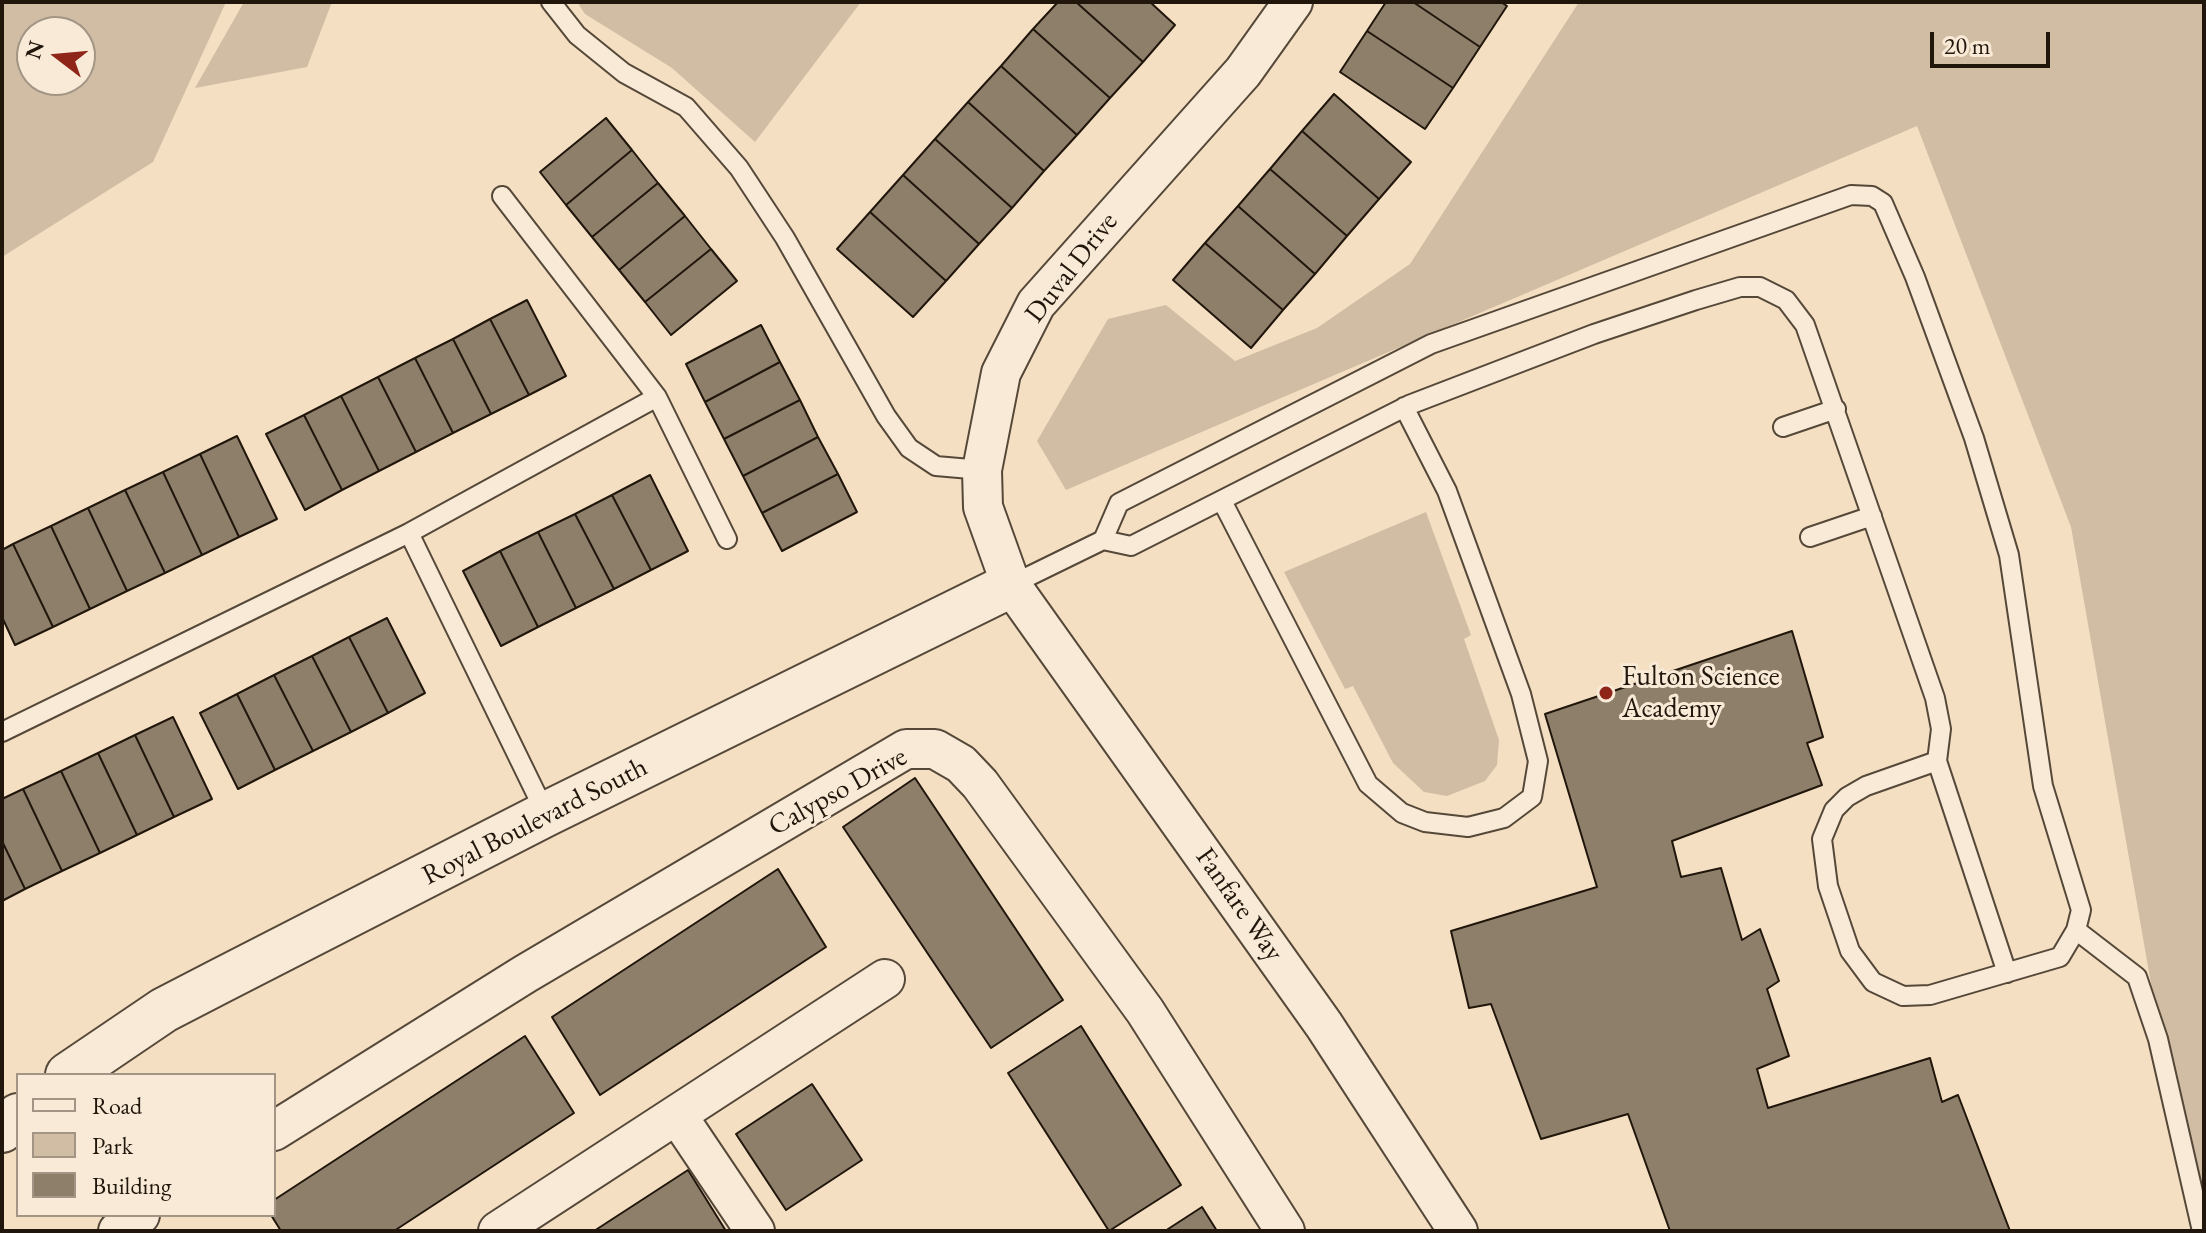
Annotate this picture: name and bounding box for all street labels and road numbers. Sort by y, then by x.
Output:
street label: Duval Drive [1018,206,1126,330]
street label: Calypso Drive [763,740,913,844]
street label: Royal Boulevard South [417,751,653,893]
street label: Fanfare Way [1188,842,1290,968]

